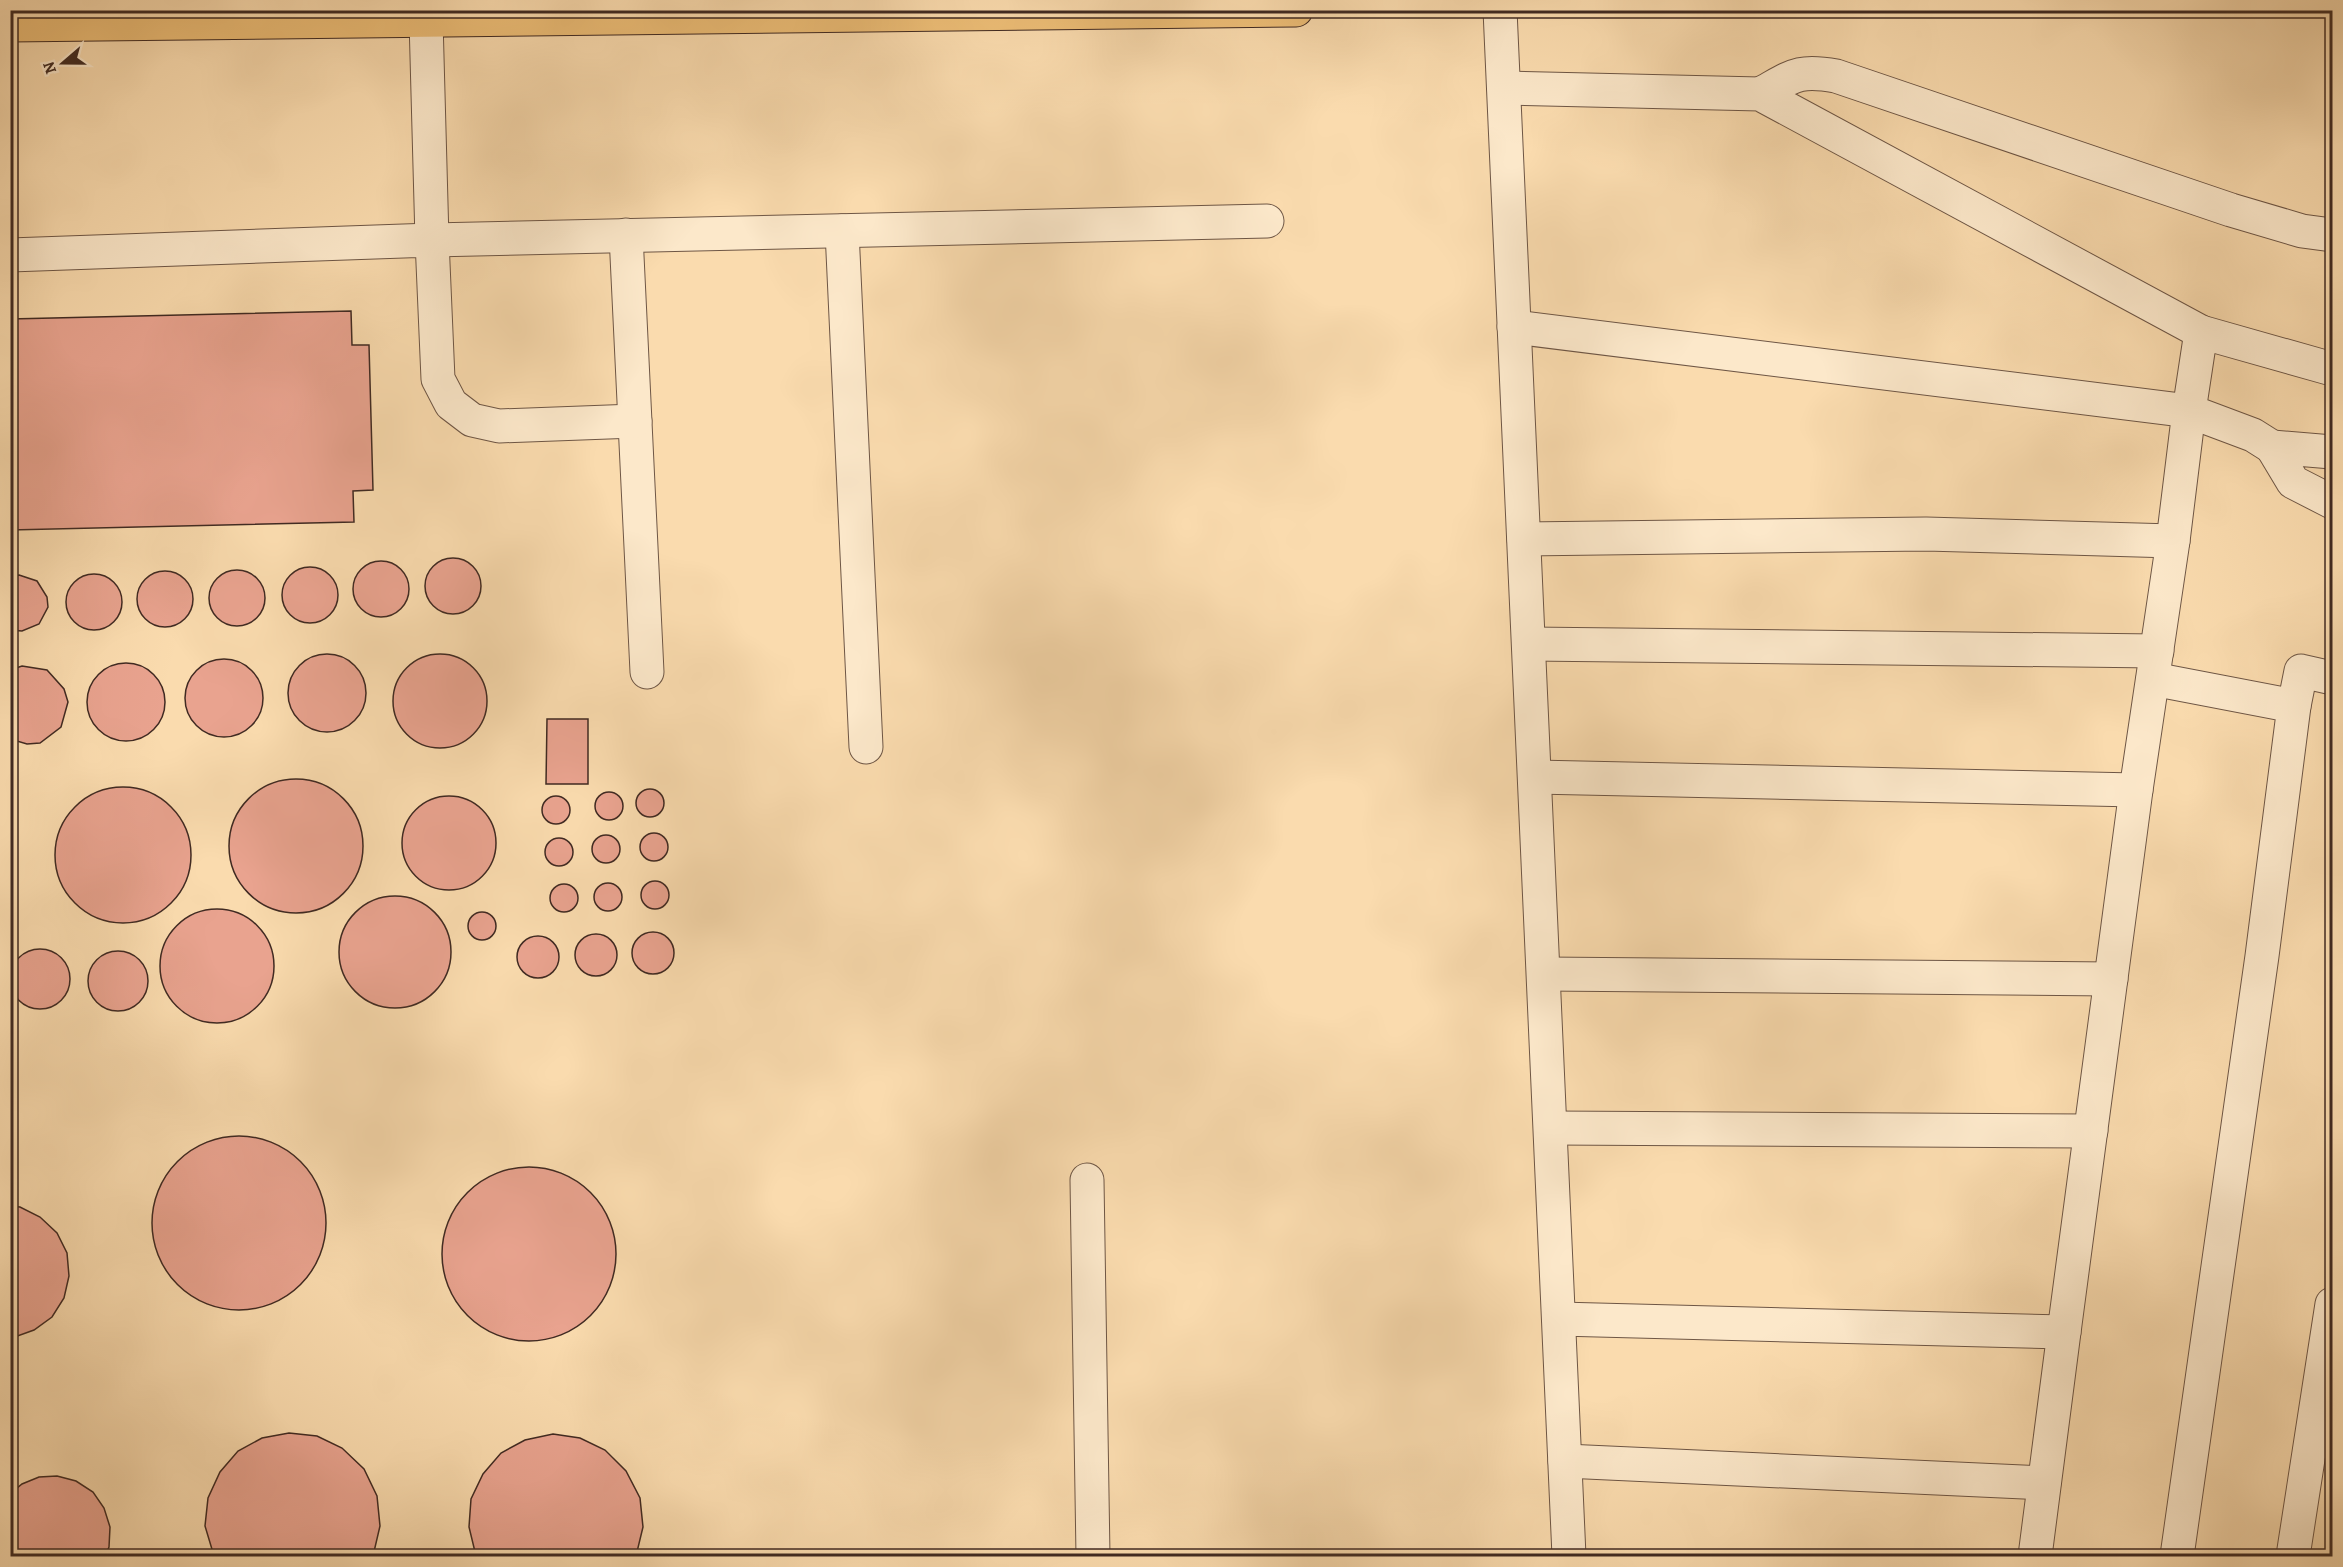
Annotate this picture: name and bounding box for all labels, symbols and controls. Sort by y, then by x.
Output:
north arrow [33,33,93,93]
text: N [37,58,62,77]

